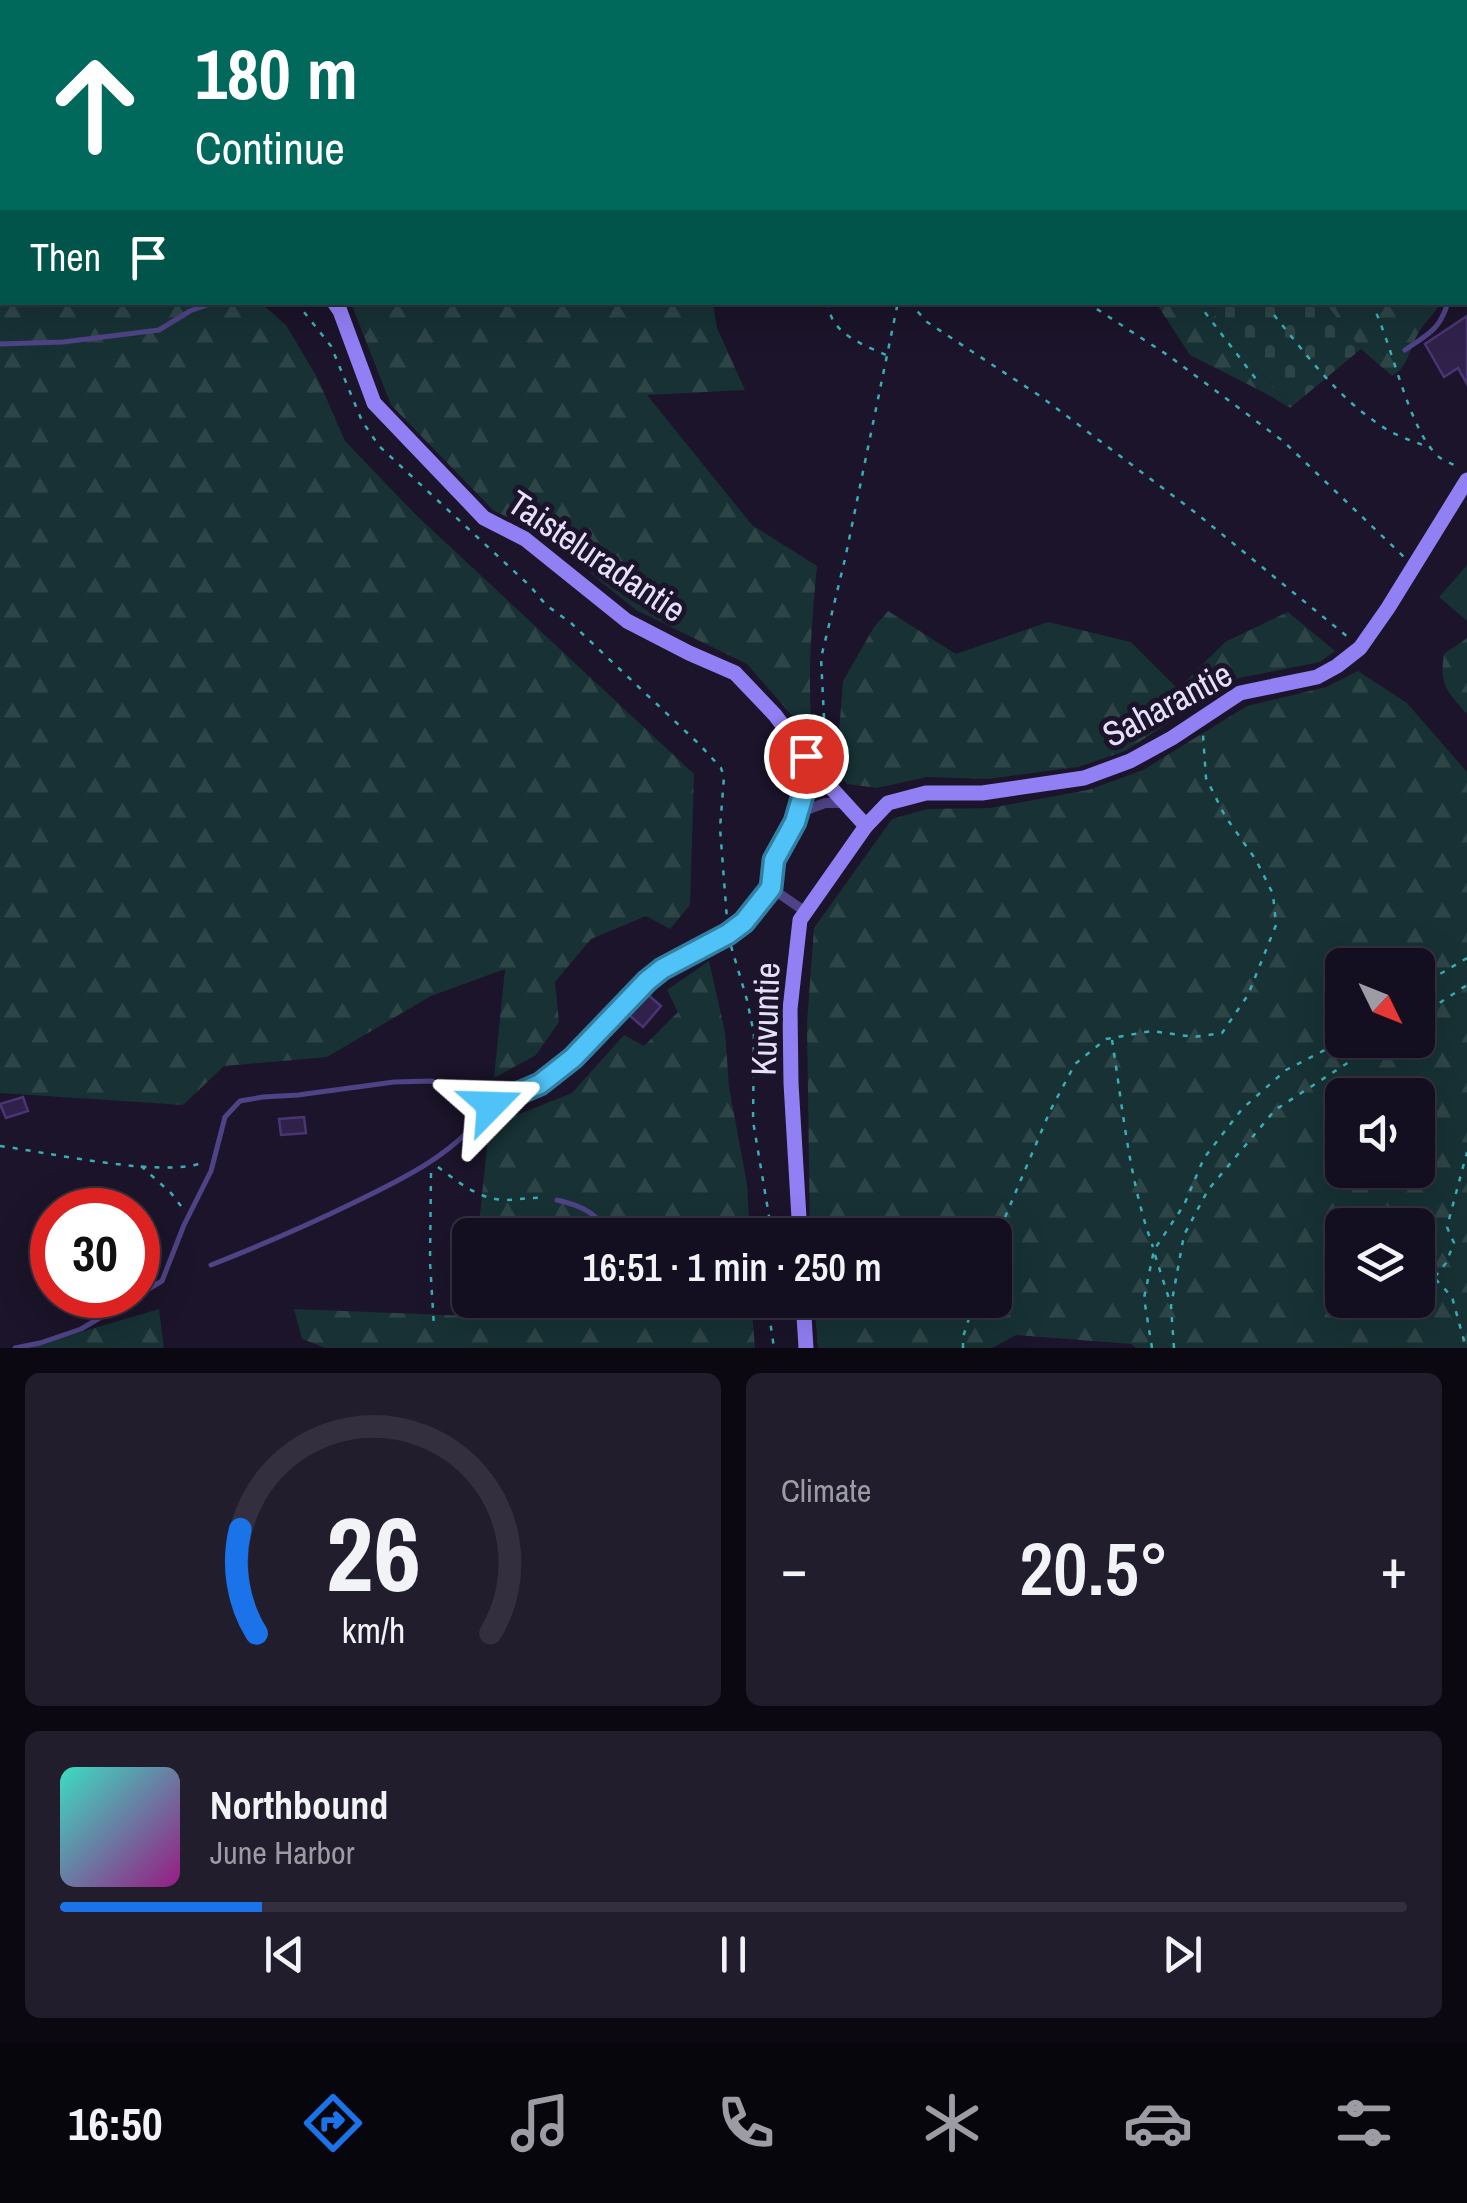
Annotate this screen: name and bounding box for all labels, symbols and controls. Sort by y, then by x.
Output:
text: 180 m [195,27,358,121]
icon: ahead [30,40,160,170]
text: Continue [195,117,345,178]
icon: arrive [121,230,176,285]
text: Then [30,232,101,283]
street label: Taisteluradantie [499,479,695,633]
street label: Saharantie [1094,650,1240,758]
pin [764,714,849,799]
icon: arrive [779,729,834,784]
north arrow [1325,948,1435,1058]
map controls [1325,948,1435,1318]
street label: Kuvuntie [740,962,790,1076]
position arrow [439,1053,543,1157]
button: sound [1325,1078,1435,1188]
speed limit sign: 30 [30,1188,160,1318]
button: layers [1325,1208,1435,1318]
text: 16:51 · 1 min · 250 m [582,1242,882,1293]
text: Climate [781,1469,871,1512]
text: 26 [326,1483,420,1623]
text: 20.5° [1019,1517,1169,1618]
text: − [781,1531,807,1605]
text: + [1381,1531,1407,1605]
text: km/h [341,1606,405,1654]
text: Northbound [210,1780,388,1831]
text: June Harbor [210,1831,354,1874]
icon: previous [257,1927,312,1982]
icon: pause [706,1927,761,1982]
icon: next [1155,1927,1210,1982]
icon: directions [298,2088,368,2158]
icon: music [505,2088,575,2158]
icon: phone [711,2088,781,2158]
icon: climate [917,2088,987,2158]
icon: car [1123,2088,1193,2158]
icon: filters [1329,2088,1399,2158]
text: 16:50 [68,2093,162,2154]

